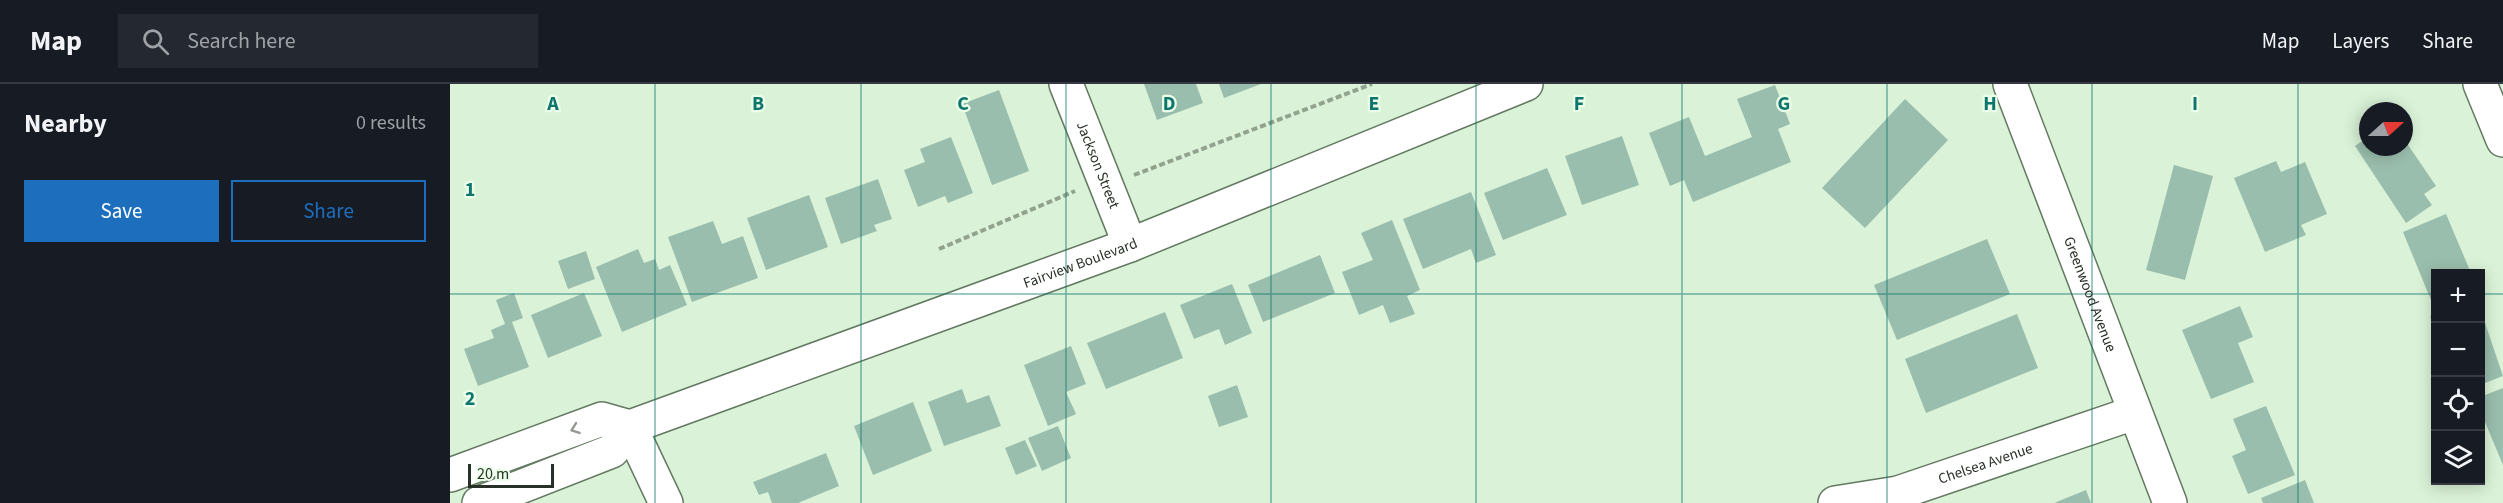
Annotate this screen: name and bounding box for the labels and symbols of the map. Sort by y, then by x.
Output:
text: A [546,90,559,118]
text: B [752,90,764,118]
text: C [957,90,969,118]
text: D [1163,90,1175,118]
text: E [1369,90,1379,118]
text: F [1574,90,1584,118]
text: G [1778,90,1790,118]
text: H [1983,90,1997,118]
text: I [2192,90,2198,118]
north arrow [2359,102,2413,156]
street label: Jackson Street [1071,118,1124,212]
text: 1 [465,176,475,204]
street label: Fairview Boulevard [1020,233,1141,294]
street label: Greenwood Avenue [2058,234,2121,355]
text: 2 [465,385,475,413]
one-way arrow [570,422,580,435]
street label: Chelsea Avenue [1936,438,2035,490]
scale bar [468,461,554,488]

